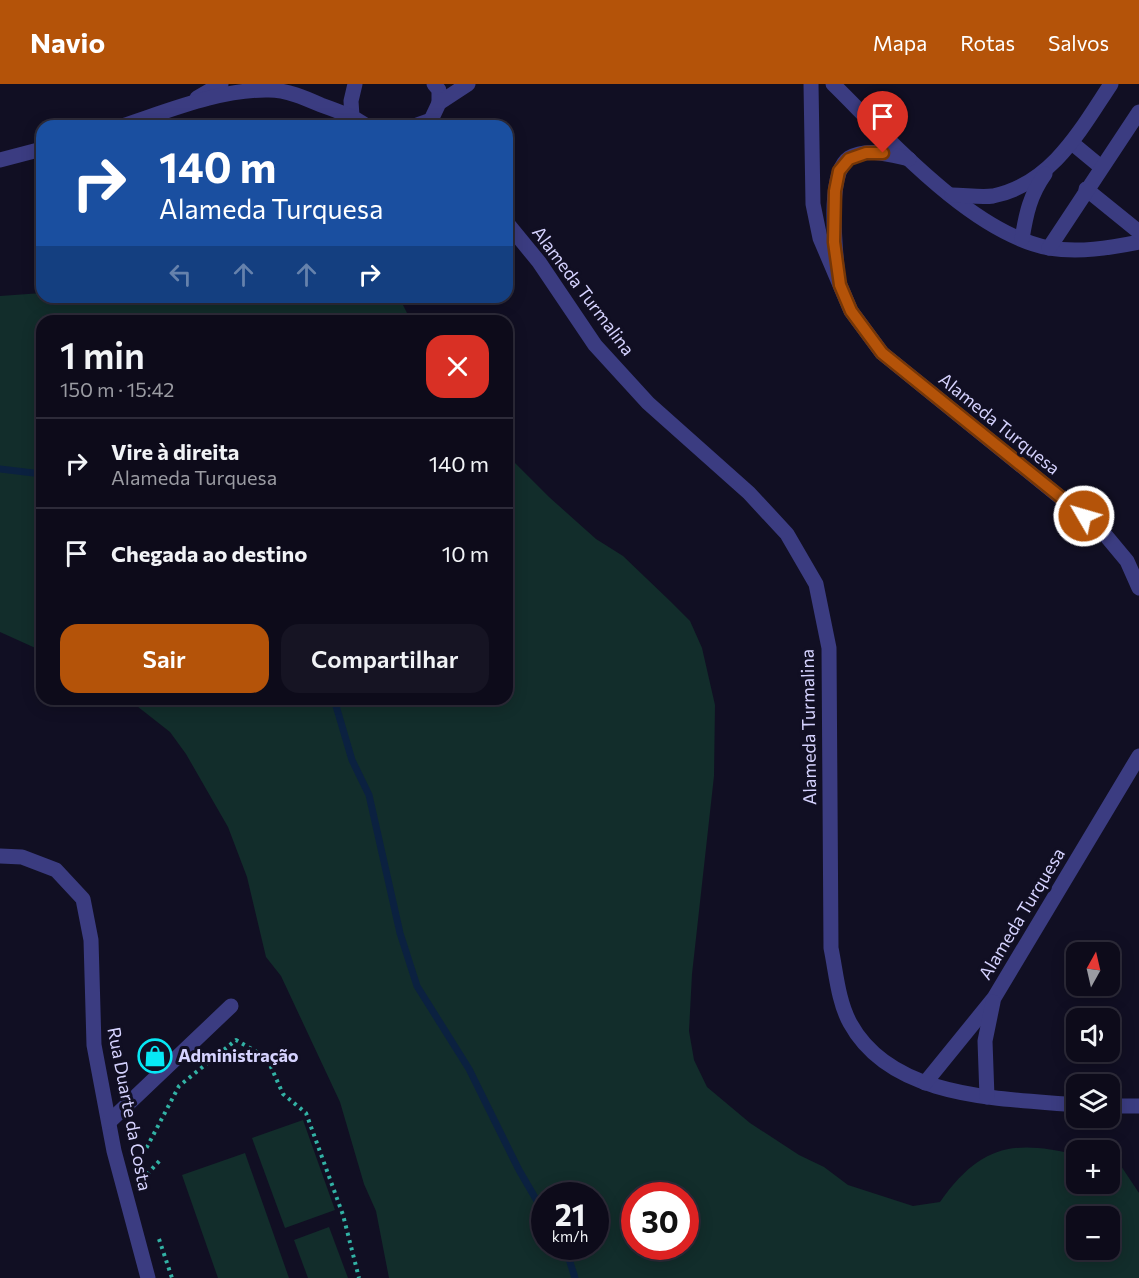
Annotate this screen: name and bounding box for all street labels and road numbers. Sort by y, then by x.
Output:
street label: Alameda Turmalina [528,221,640,359]
street label: Alameda Turquesa [935,368,1065,479]
street label: Alameda Turmalina [796,649,820,805]
street label: Alameda Turquesa [973,844,1069,983]
street label: Rua Duarte da Costa [103,1025,157,1192]

